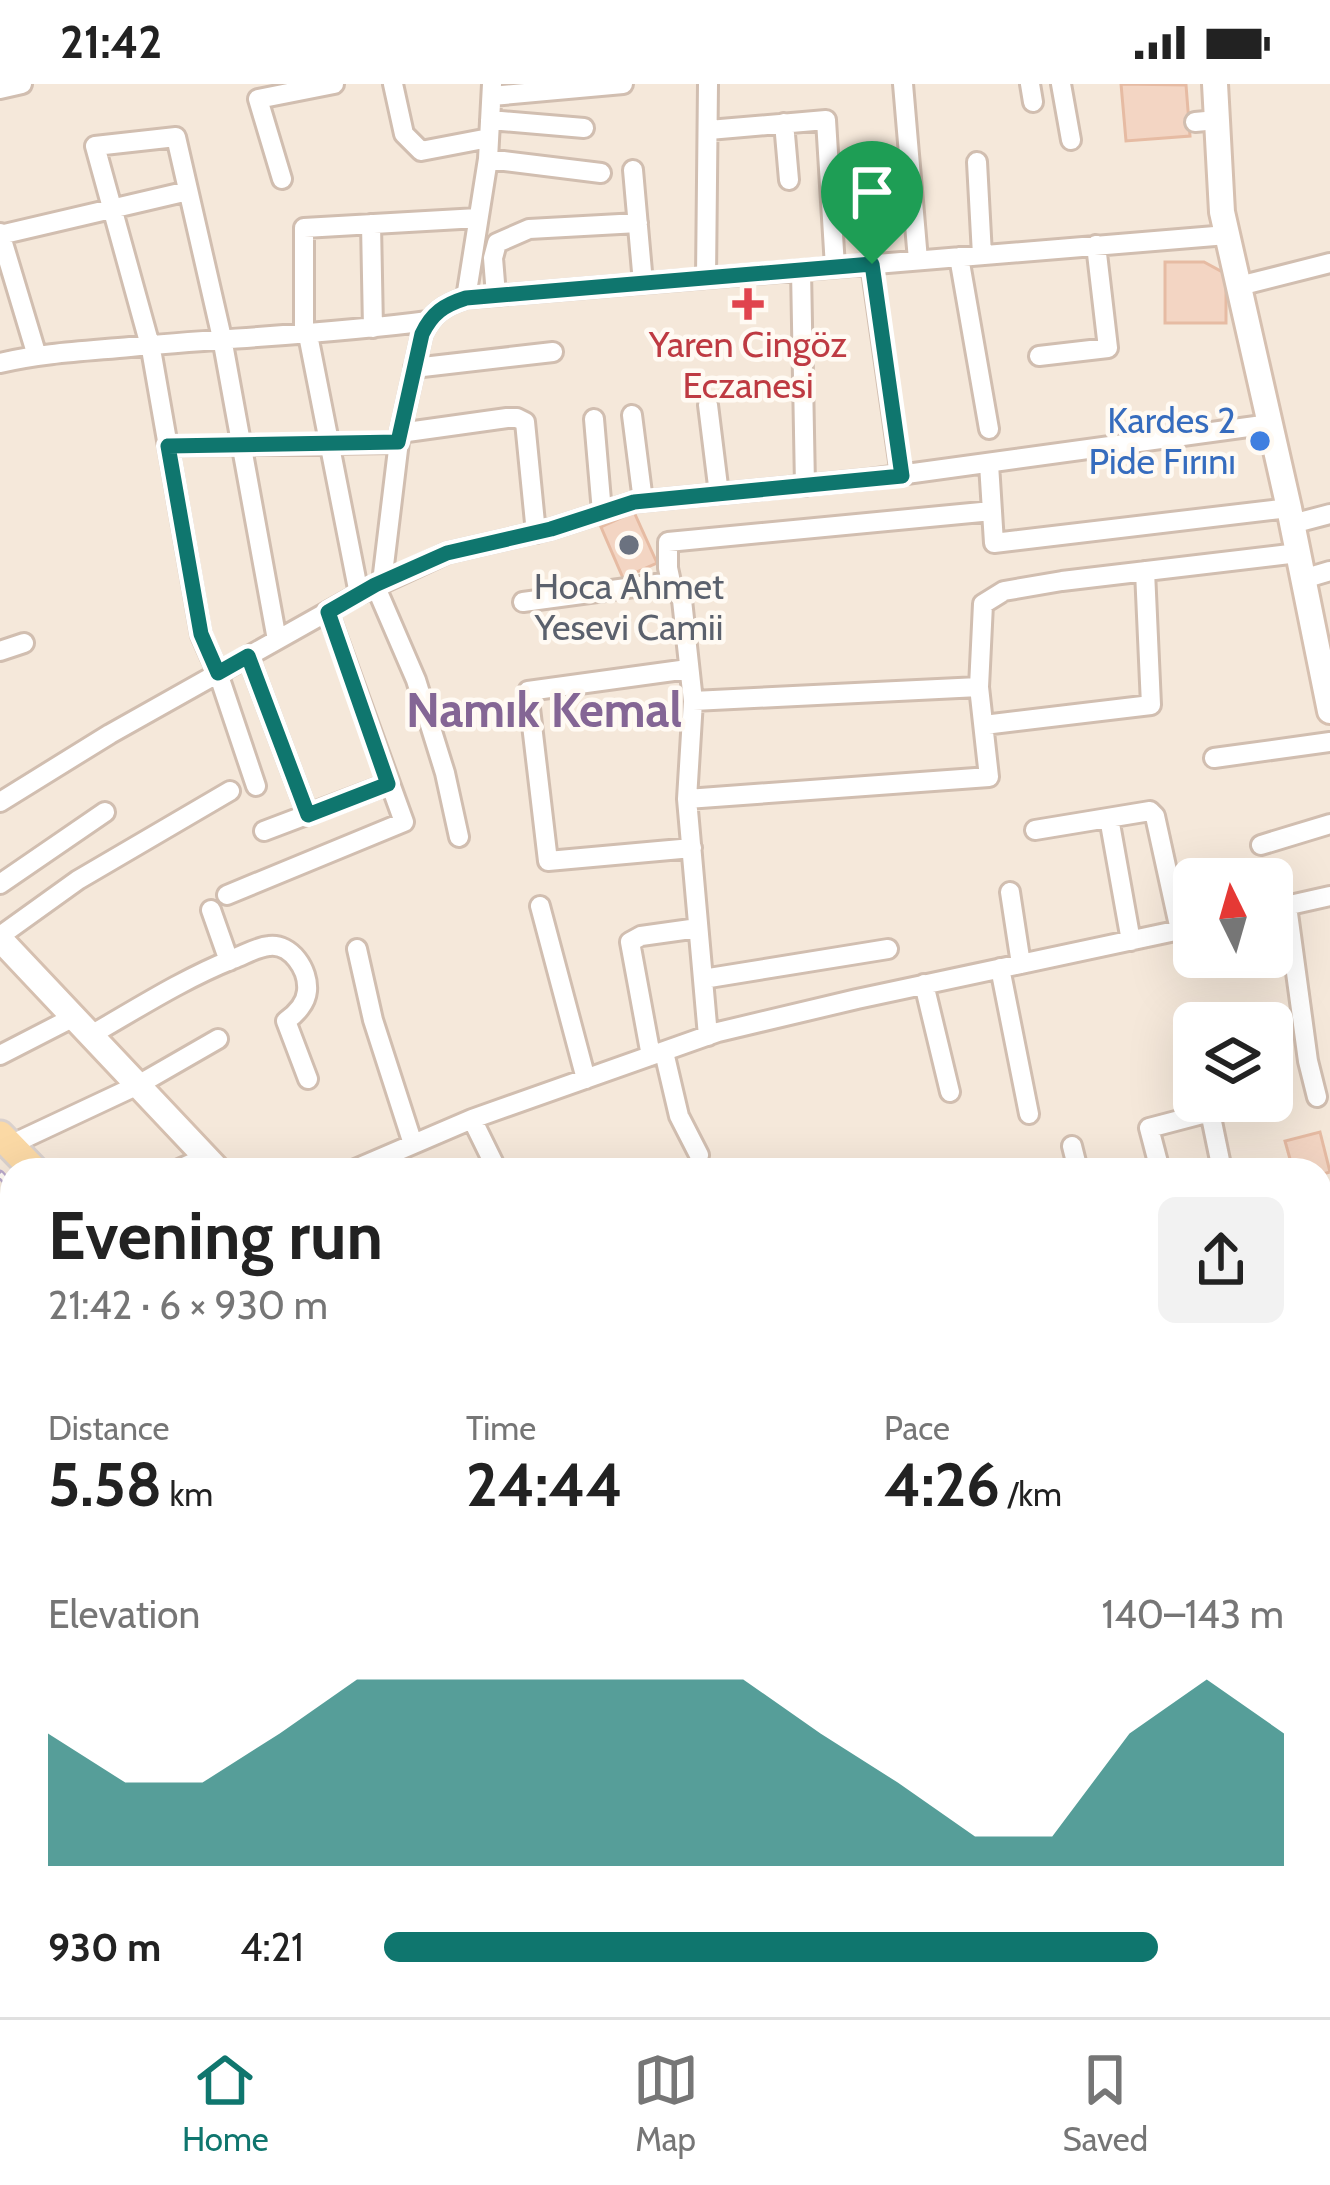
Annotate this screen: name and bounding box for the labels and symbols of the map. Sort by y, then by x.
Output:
pin [821,141,923,264]
marker: Yaren Cingöz Eczanesi [735,291,761,317]
place label: Yaren Cingöz Eczanesi [648,322,847,407]
place label: Kardes 2 Pide Fırını [1089,398,1236,483]
marker: Kardes 2 Pide Fırını [1247,428,1273,454]
marker: Hoca Ahmet Yesevi Camii [616,532,642,558]
place label: Hoca Ahmet Yesevi Camii [534,564,724,649]
district label: Namık Kemal [406,681,682,739]
north arrow [1173,858,1293,978]

